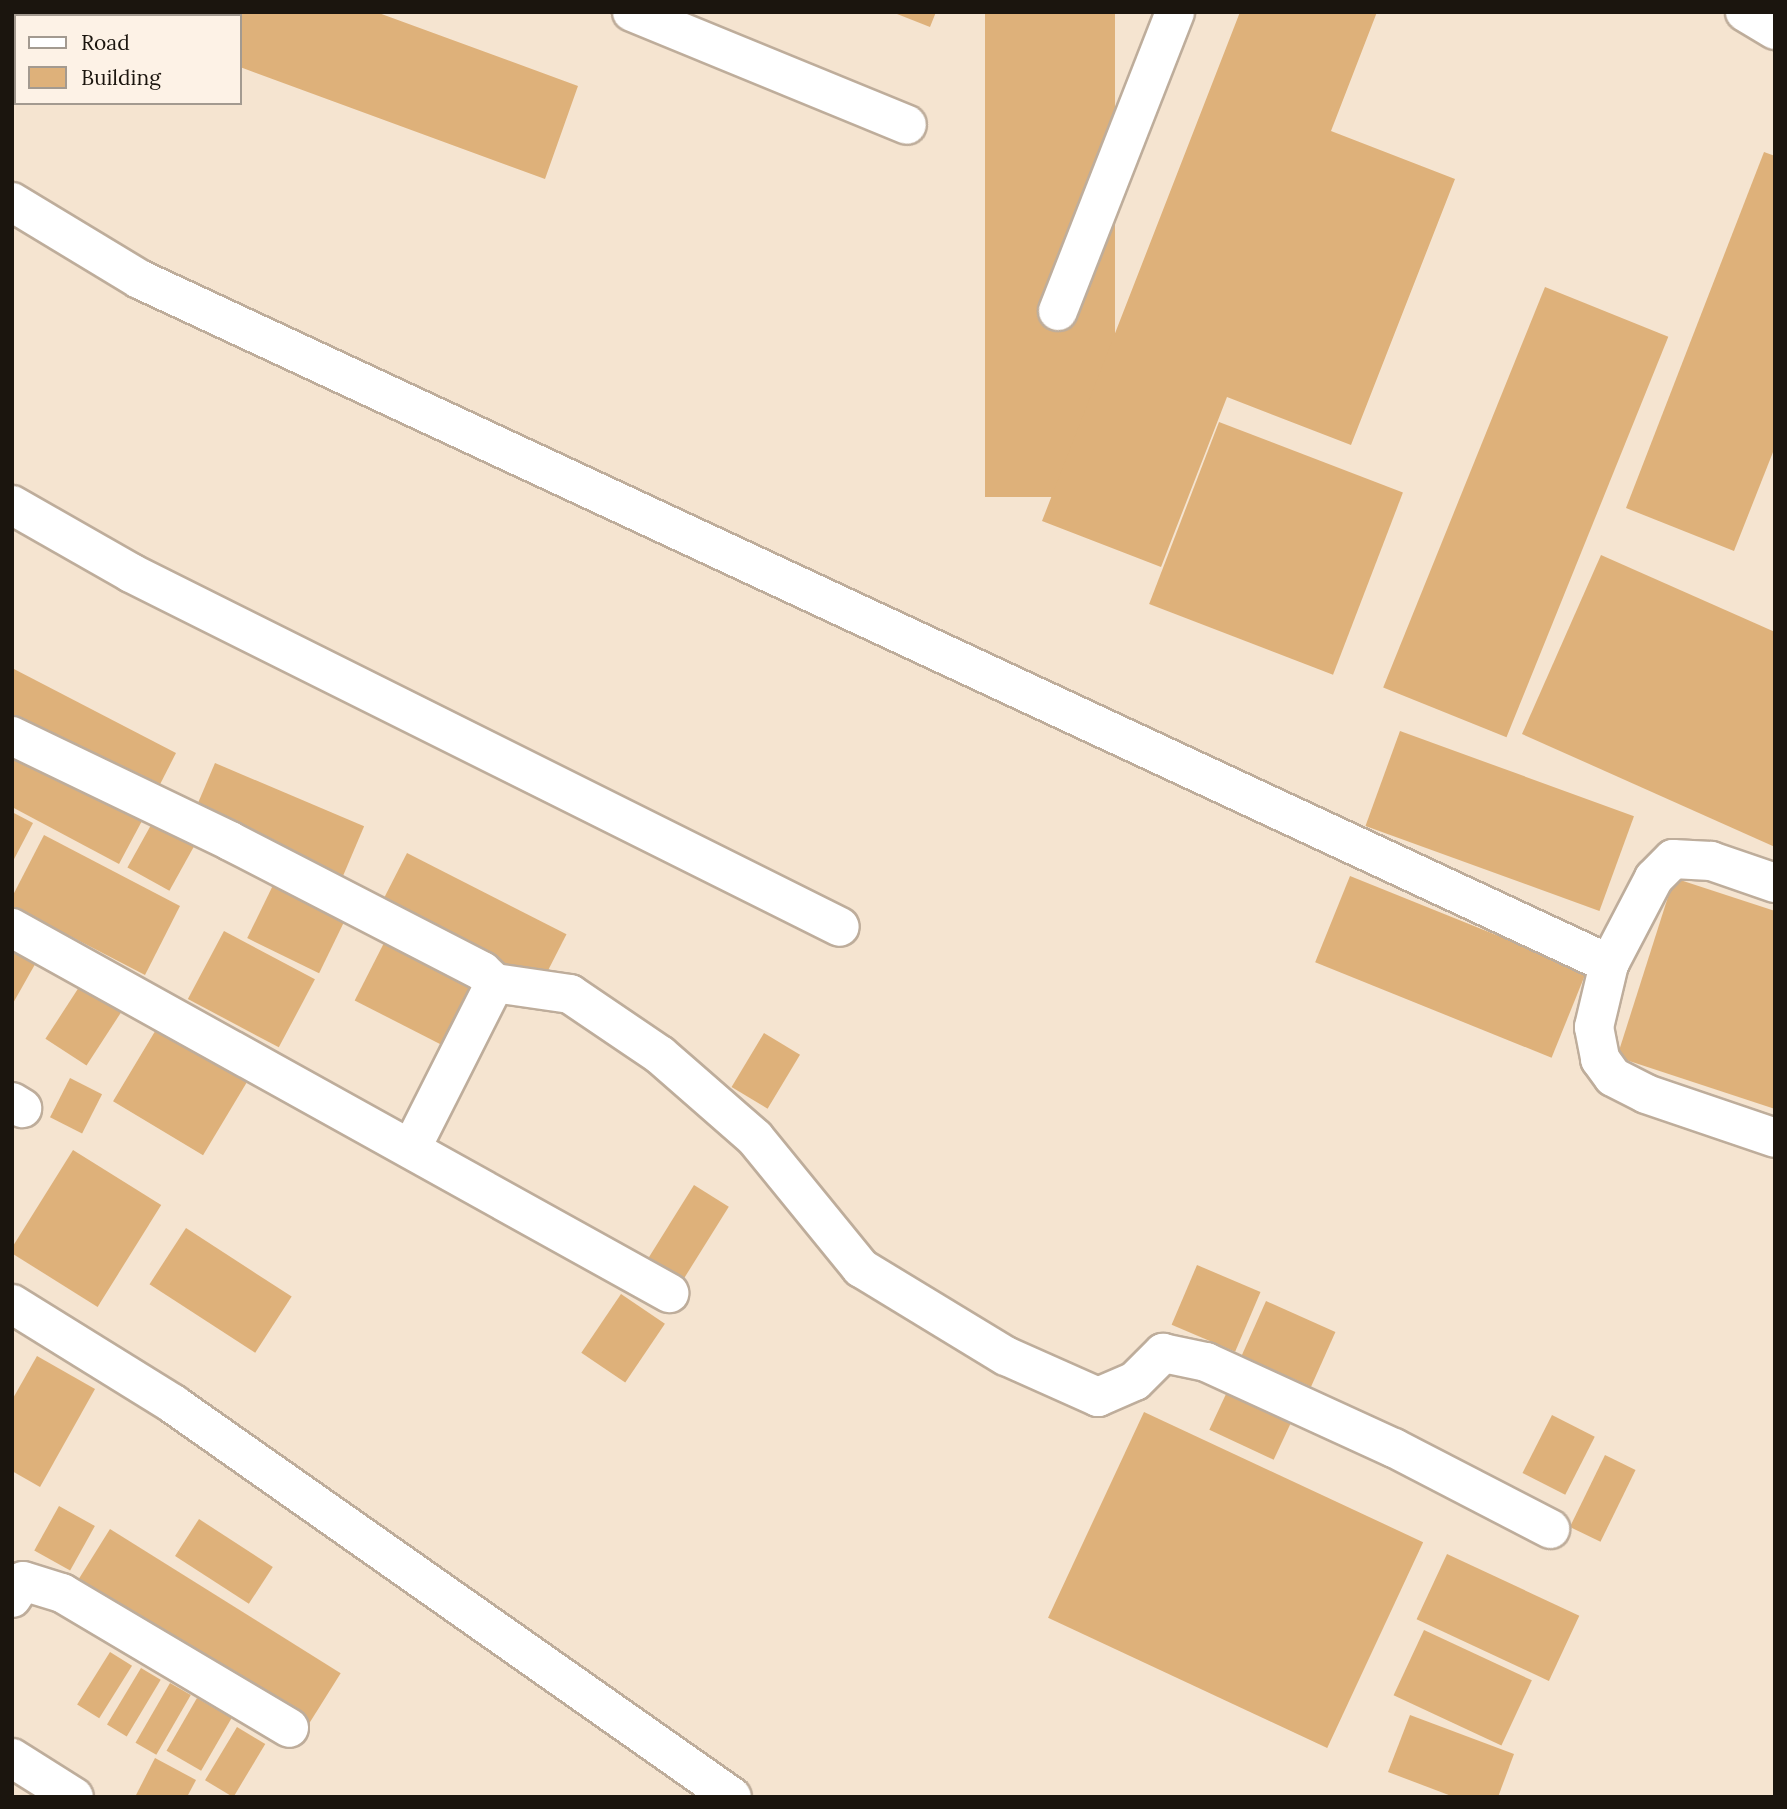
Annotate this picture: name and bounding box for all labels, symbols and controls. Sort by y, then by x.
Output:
legend [14,14,242,105]
text: Road [81,29,130,56]
text: Building [81,64,161,91]

